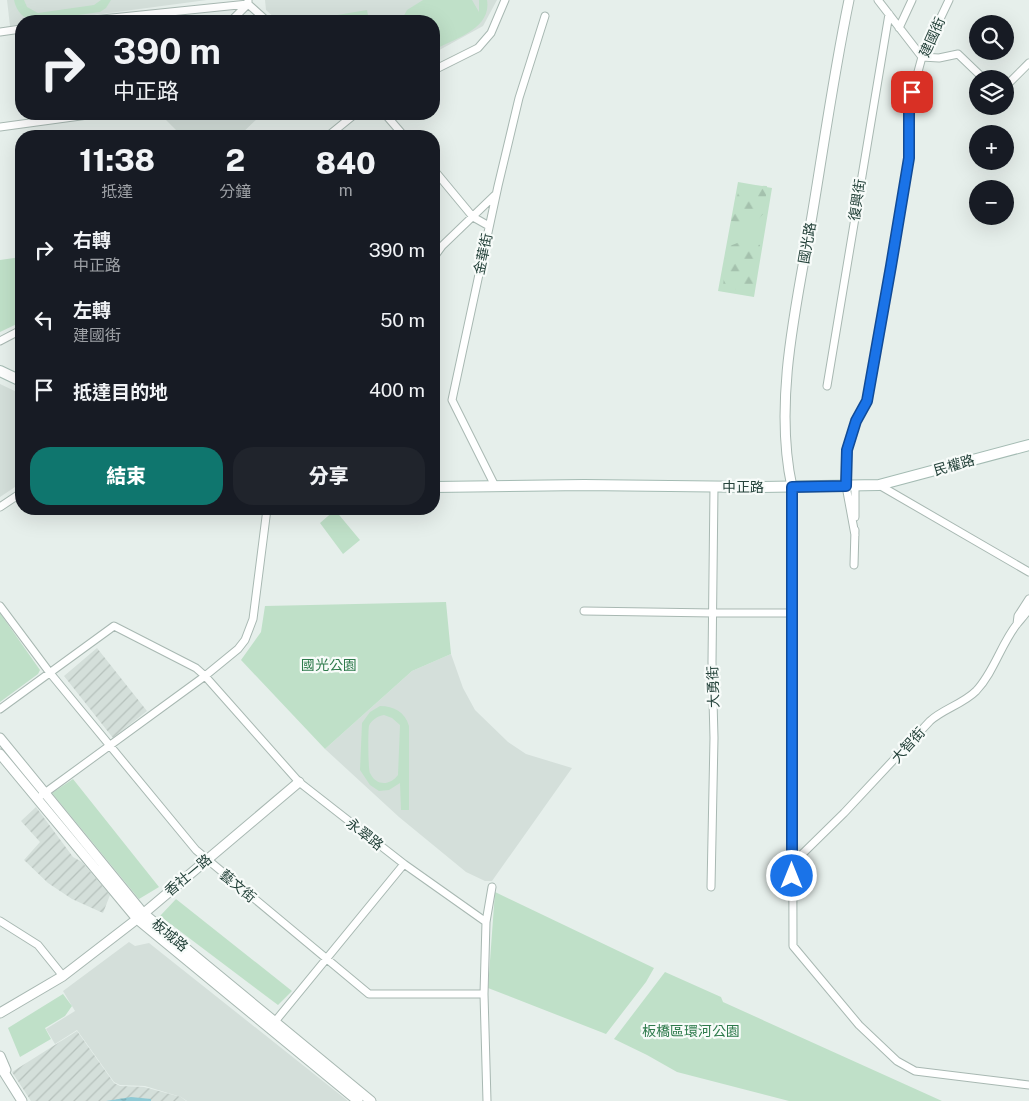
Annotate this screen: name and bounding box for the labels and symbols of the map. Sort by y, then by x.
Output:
street label: 建國街 [916,15,948,59]
pin [891,71,933,113]
street label: 復興街 [846,178,868,222]
street label: 國光路 [795,221,819,265]
street label: 金華街 [471,232,495,276]
street label: 民權路 [932,452,976,478]
street label: 中正路 [722,479,764,495]
park label: 國光公園 [301,657,357,673]
street label: 大勇街 [704,666,722,708]
street label: 大智街 [888,724,928,766]
street label: 永翠路 [344,815,386,853]
position arrow [765,849,817,901]
street label: 香社一路 [161,851,215,899]
street label: 藝文街 [217,866,259,906]
street label: 板城路 [149,915,191,955]
park label: 板橋區環河公園 [642,1023,740,1039]

